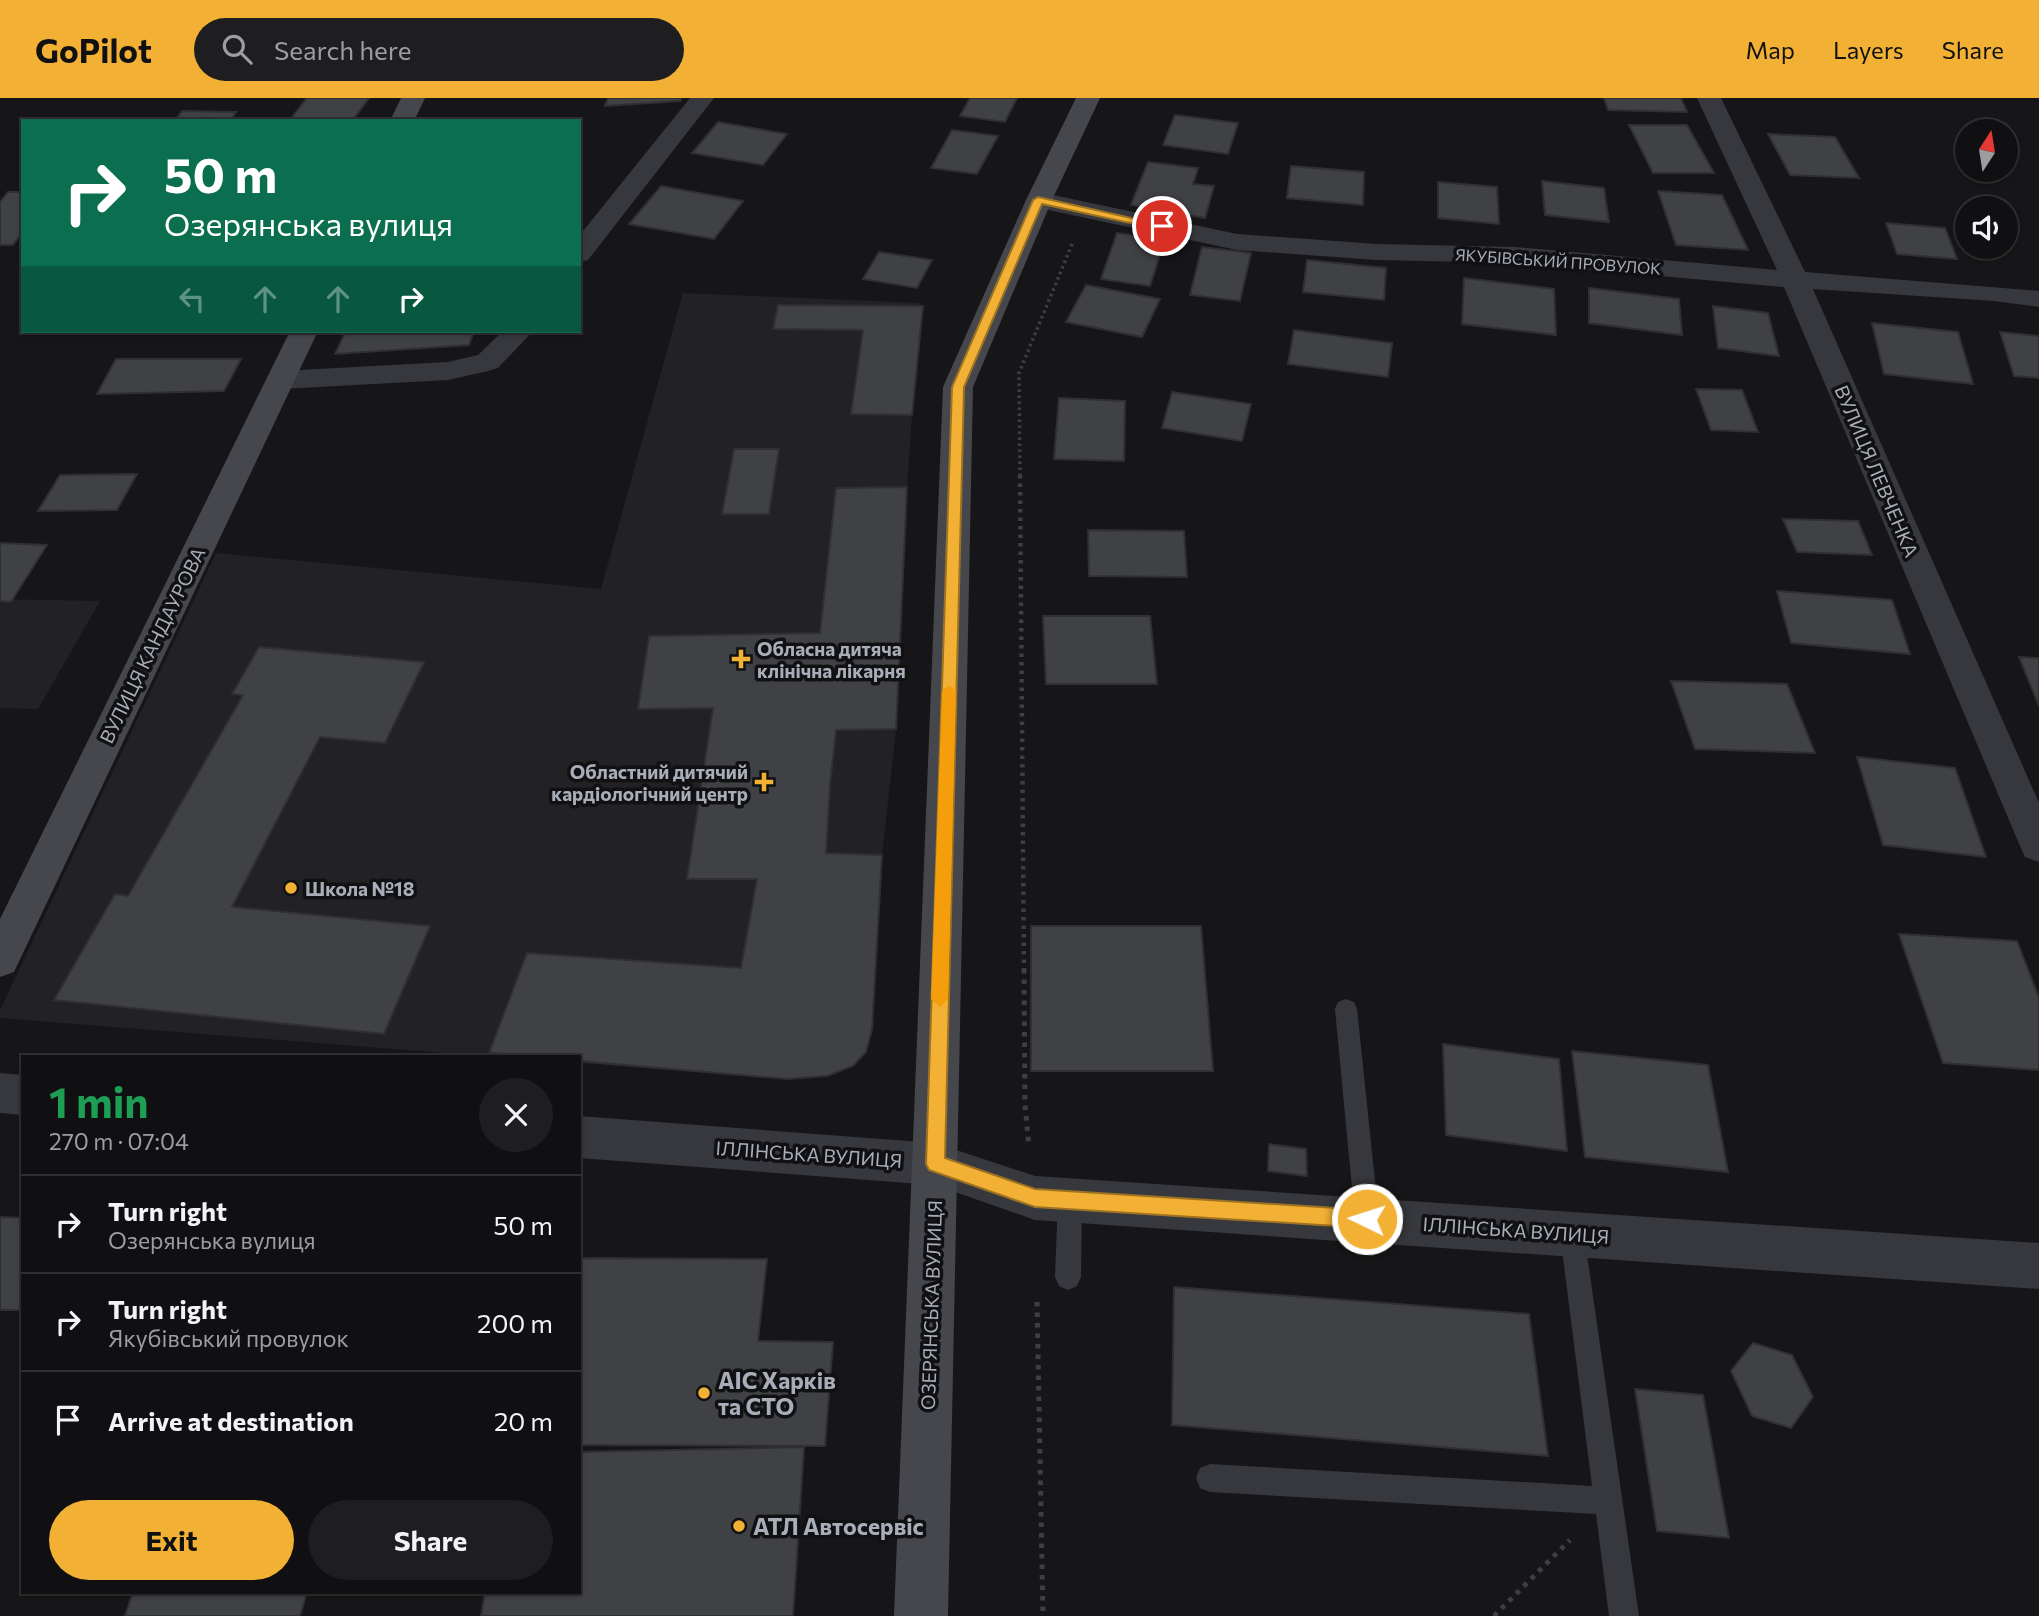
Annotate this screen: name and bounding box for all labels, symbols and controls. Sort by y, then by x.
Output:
search box [194,18,684,81]
text: GoPilot [35,29,152,70]
icon: search [218,30,256,68]
text: Search here [274,34,411,65]
text: Map [1746,35,1795,64]
text: Layers [1833,35,1904,64]
text: Share [1942,35,2004,64]
north arrow [1955,119,2018,182]
map controls [1955,119,2018,259]
text: 50 m [164,143,277,203]
icon: right [49,147,140,238]
pin [1132,196,1192,256]
button: sound [1955,196,2018,259]
text: Озерянська вулиця [164,203,453,243]
icon: arrive [1143,207,1181,245]
street label: ЯКУБІВСЬКИЙ ПРОВУЛОК [1454,244,1662,278]
icon: left [173,280,211,318]
icon: ahead [246,280,284,318]
icon: ahead [319,280,357,318]
icon: right [392,280,430,318]
street label: ВУЛИЦЯ ЛЕВЧЕНКА [1830,382,1924,560]
street label: ВУЛИЦЯ КАНДАУРОВА [95,543,209,747]
place label: Обласна дитяча клінічна лікарня [757,637,906,682]
marker: Обласна дитяча клінічна лікарня [731,649,751,669]
place label: Областний дитячий кардіологічний центр [551,760,748,805]
marker: Областний дитячий кардіологічний центр [754,772,774,792]
place label: Школа №18 [305,877,414,900]
marker: Школа №18 [283,880,299,896]
text: 1 min [49,1075,149,1127]
button: close [479,1078,553,1152]
text: 270 m · 07:04 [49,1127,189,1155]
street label: ІЛЛІНСЬКА ВУЛИЦЯ [715,1136,903,1172]
position arrow [1330,1182,1404,1256]
text: Turn right [108,1195,227,1226]
street label: ОЗЕРЯНСЬКА ВУЛИЦЯ [916,1200,946,1410]
icon: right [49,1205,87,1243]
text: 50 m [493,1209,553,1240]
street label: ІЛЛІНСЬКА ВУЛИЦЯ [1422,1212,1610,1248]
text: Озерянська вулиця [108,1226,316,1254]
text: Turn right [108,1293,227,1324]
icon: right [49,1303,87,1341]
text: 200 m [477,1307,553,1338]
text: Якубівський провулок [108,1324,349,1352]
place label: АІС Харків та СТО [718,1366,836,1420]
marker: АІС Харків та СТО [696,1385,712,1401]
icon: arrive [49,1401,87,1439]
text: Arrive at destination [108,1405,354,1436]
text: 20 m [494,1405,553,1436]
button: Exit [49,1500,294,1580]
button: Share [308,1500,553,1580]
place label: АТЛ Автосервіс [753,1512,924,1540]
marker: АТЛ Автосервіс [731,1518,747,1534]

